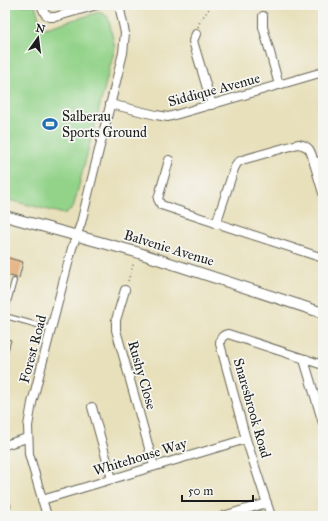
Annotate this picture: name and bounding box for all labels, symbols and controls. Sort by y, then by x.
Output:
north arrow [18,18,58,58]
text: N [34,21,47,36]
street label: Siddique Avenue [166,69,262,111]
place label: Salberau Sports Ground [62,108,147,141]
sports icon: Salberau Sports Ground [41,115,59,133]
street label: Balvenie Avenue [122,226,216,270]
street label: Forest Road [16,313,50,385]
street label: Rushy Close [124,339,160,412]
street label: Snaresbrook Road [230,356,274,460]
street label: Whitehouse Way [91,435,189,479]
scale bar [182,477,253,503]
text: 50 m [188,484,213,498]

